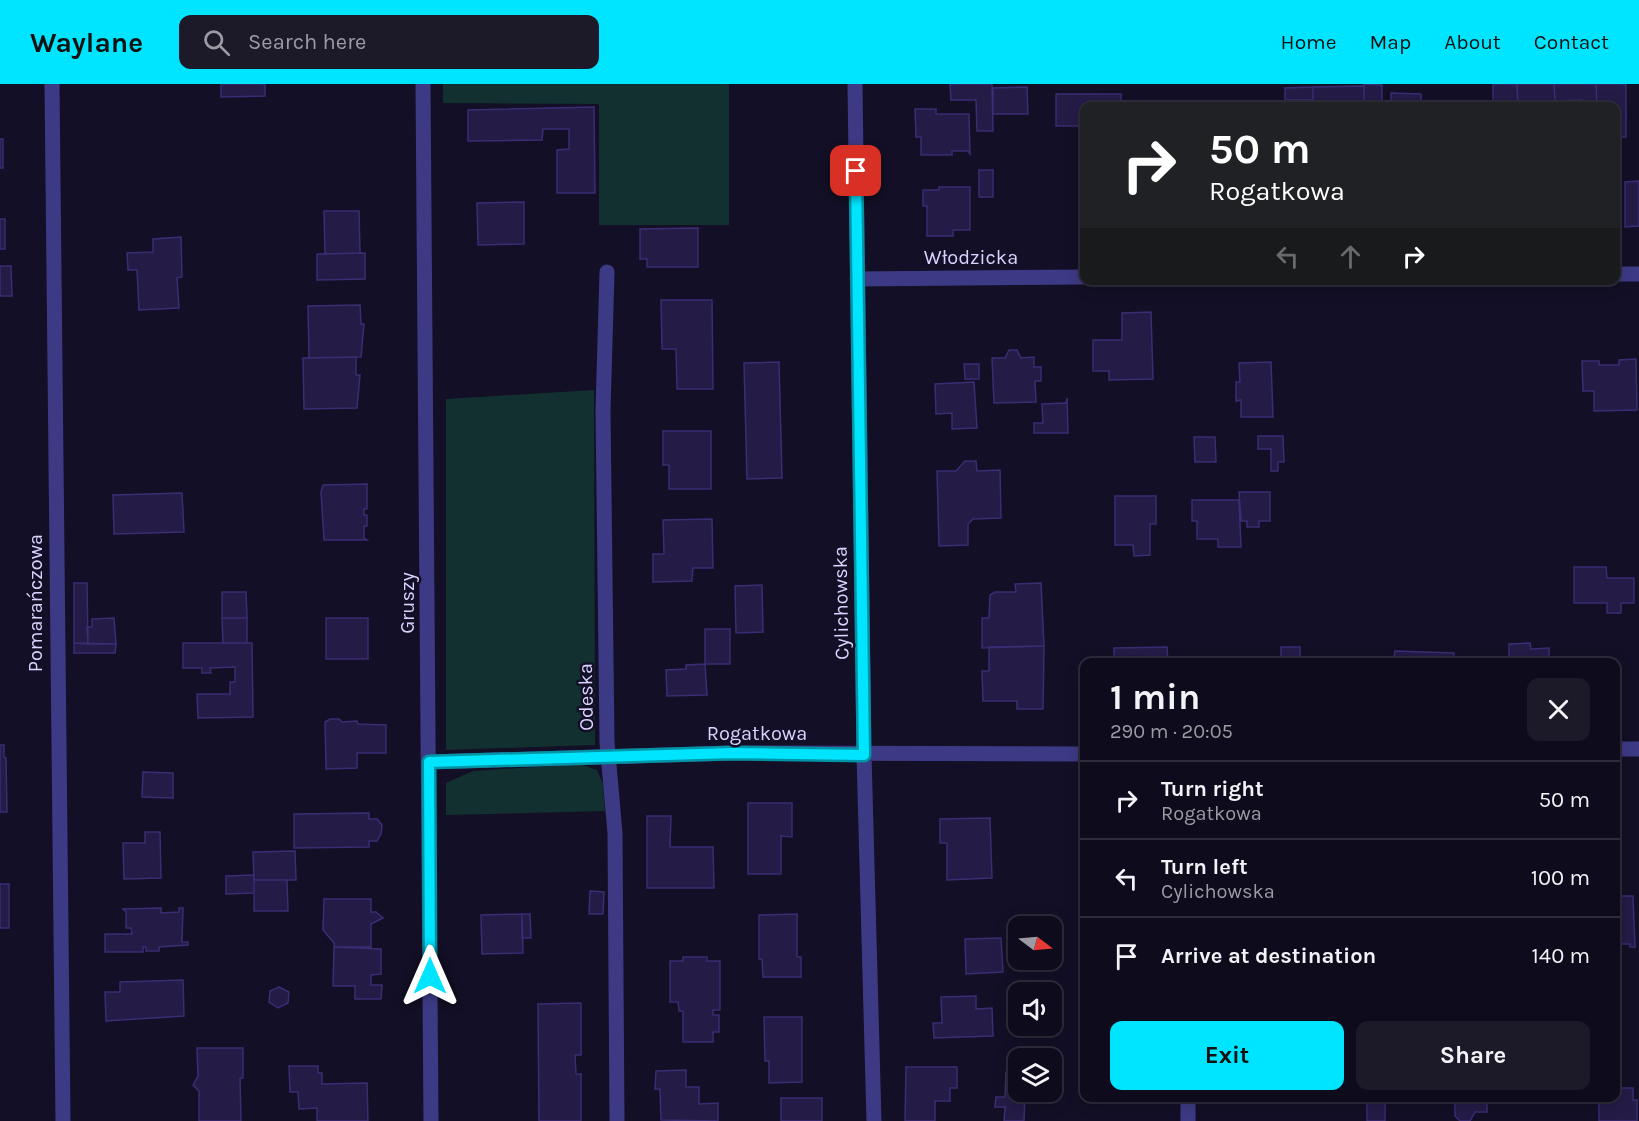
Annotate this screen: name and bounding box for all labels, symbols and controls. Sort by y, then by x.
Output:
search box [179,15,599,69]
text: Waylane [30,26,143,59]
icon: search [200,26,233,59]
text: Search here [248,29,366,55]
text: Home [1281,30,1337,54]
text: Map [1370,30,1411,54]
text: About [1444,30,1501,54]
text: Contact [1534,30,1609,54]
text: 50 m [1209,124,1311,174]
icon: right [1110,126,1188,204]
pin [830,145,881,196]
icon: arrive [839,154,872,187]
text: Rogatkowa [1209,175,1345,207]
icon: left [1271,240,1304,273]
icon: ahead [1334,240,1367,273]
icon: right [1397,240,1430,273]
street label: Włodzicka [924,246,1018,269]
street label: Pomarańczowa [24,534,47,672]
street label: Cylichowska [829,546,853,660]
street label: Gruszy [396,572,419,634]
street label: Odeska [574,663,598,731]
text: 1 min [1110,676,1200,718]
button: close [1527,678,1590,741]
text: 290 m · 20:05 [1110,720,1233,743]
street label: Rogatkowa [707,722,807,745]
text: Turn right [1161,776,1264,802]
icon: right [1110,784,1143,817]
text: 50 m [1539,787,1590,813]
text: Rogatkowa [1161,802,1262,825]
text: Turn left [1161,854,1248,880]
icon: left [1110,862,1143,895]
text: 100 m [1531,865,1590,891]
text: Cylichowska [1161,880,1275,903]
north arrow [1008,916,1062,970]
map controls [1008,916,1062,1102]
icon: arrive [1110,940,1143,973]
text: Arrive at destination [1161,943,1376,969]
text: 140 m [1532,943,1590,969]
position arrow [398,944,462,1008]
button: sound [1008,982,1062,1036]
button: Exit [1110,1021,1344,1090]
button: Share [1356,1021,1590,1090]
button: layers [1008,1048,1062,1102]

